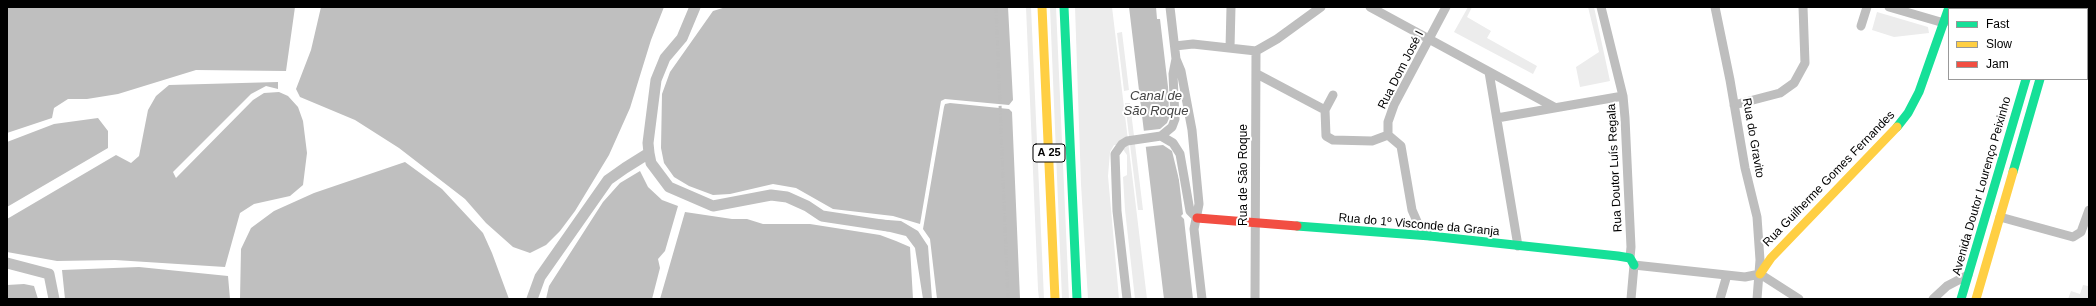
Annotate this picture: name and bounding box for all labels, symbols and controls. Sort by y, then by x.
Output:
legend [1948,8,2088,80]
text: Fast [1986,17,2009,31]
street label: Rua Dom José I [1375,28,1427,112]
text: Slow [1986,37,2012,51]
text: Jam [1986,57,2009,71]
water label: Canal de São Roque [1123,88,1189,119]
street label: Avenida Doutor Lourenço Peixinho [1950,95,2014,277]
street label: Rua do Gravito [1739,97,1767,179]
street label: Rua Doutor Luís Regala [1604,103,1626,233]
street label: Rua Guilherme Gomes Fernandes [1760,108,1898,250]
street label: Rua de São Roque [1237,124,1251,226]
road number: A 25 [1033,144,1065,162]
street label: Rua do 1º Visconde da Granja [1338,211,1500,239]

